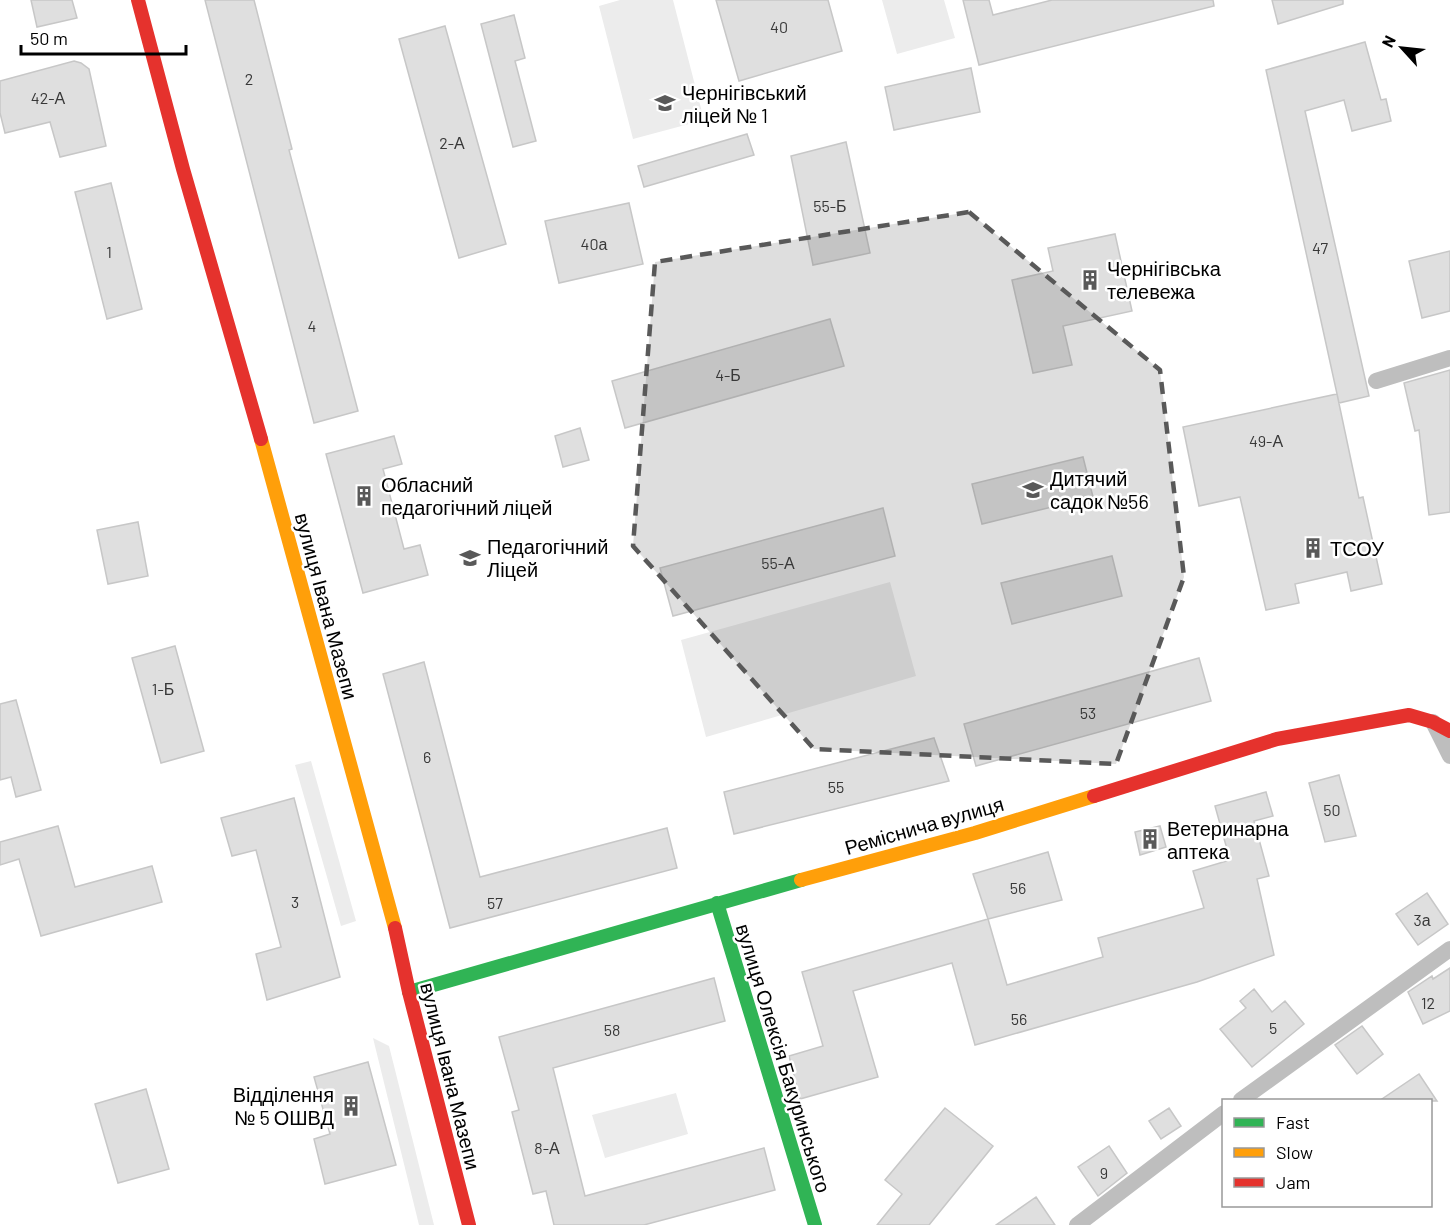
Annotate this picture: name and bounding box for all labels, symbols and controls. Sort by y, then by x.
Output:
house number: 40 [770,17,788,36]
scale bar [21,18,186,56]
north arrow [1372,18,1432,78]
text: 50 m [30,27,68,49]
text: N [1377,32,1399,50]
house number: 2 [245,69,253,88]
place label: Чернігівський ліцей № 1 [682,80,807,127]
house number: 42-А [31,88,66,107]
school or university icon: Чернігівський ліцей № 1 [653,91,677,115]
house number: 2-А [439,133,465,152]
house number: 55-Б [813,196,847,215]
house number: 40а [581,234,607,253]
house number: 47 [1312,238,1328,257]
house number: 1 [106,242,112,261]
place label: Чернігівська телевежа [1107,256,1222,303]
building icon: Чернігівська телевежа [1078,268,1102,292]
house number: 4 [308,316,316,335]
house number: 4-Б [715,365,741,384]
house number: 49-А [1249,431,1283,450]
place label: Дитячий садок №56 [1050,466,1149,513]
place label: Обласний педагогічний ліцей [381,472,552,519]
school or university icon: Дитячий садок №56 [1021,478,1045,502]
building icon: Обласний педагогічний ліцей [352,484,376,508]
street label: вулиця Івана Мазепи [291,510,363,702]
place label: Педагогічний Ліцей [487,534,608,581]
building icon: ТСОУ [1301,536,1325,560]
place label: ТСОУ [1330,536,1384,560]
school or university icon: Педагогічний Ліцей [458,546,482,570]
house number: 55-А [761,553,795,572]
house number: 1-Б [152,679,174,698]
house number: 53 [1080,703,1096,722]
house number: 6 [423,747,431,766]
house number: 55 [828,777,844,796]
street label: Реміснича вулиця [842,791,1006,859]
house number: 50 [1323,800,1341,819]
place label: Ветеринарна аптека [1167,816,1289,863]
building icon: Ветеринарна аптека [1138,827,1162,851]
house number: 56 [1010,878,1026,897]
house number: 3 [291,892,299,911]
house number: 57 [487,893,503,912]
house number: 3а [1413,910,1431,929]
street label: вулиця Олексія Бакуринського [732,921,836,1195]
street label: вулиця Івана Мазепи [416,980,486,1172]
house number: 12 [1421,993,1435,1012]
house number: 56 [1011,1009,1027,1028]
house number: 5 [1269,1018,1277,1037]
house number: 58 [604,1020,620,1039]
place label: Відділення № 5 ОШВД [233,1082,334,1129]
building icon: Відділення № 5 ОШВД [339,1094,363,1118]
legend [1222,1099,1432,1207]
text: Fast [1276,1111,1310,1133]
house number: 8-А [534,1138,560,1157]
text: Slow [1276,1141,1313,1163]
house number: 9 [1100,1163,1108,1182]
text: Jam [1276,1171,1310,1193]

